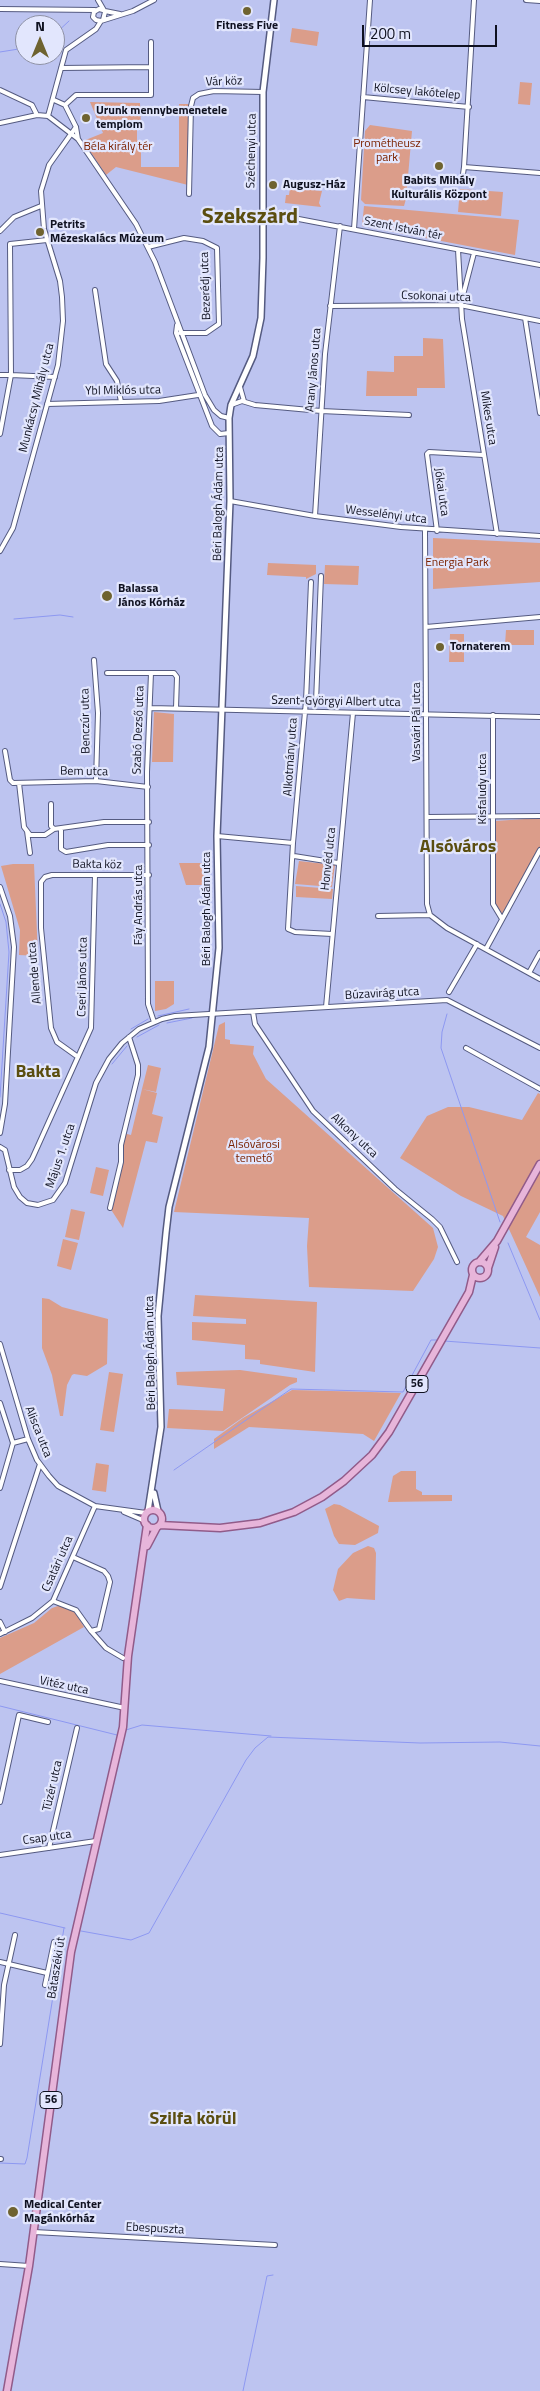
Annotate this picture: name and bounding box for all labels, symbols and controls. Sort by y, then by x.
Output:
marker: Fitness Five [241,5,253,17]
north arrow [15,15,65,65]
text: N [35,15,45,36]
scale bar [365,15,500,47]
place label: Fitness Five [216,19,278,33]
text: 200 m [370,22,411,45]
street label: Vár köz [205,74,243,90]
street label: Kölcsey lakótelep [373,81,461,103]
place label: Urunk mennybemenetele templom [96,104,227,132]
marker: Urunk mennybemenetele templom [80,112,92,124]
street label: Széchenyi utca [244,113,260,189]
park label: Prométheusz park [353,137,421,165]
park label: Béla király tér [83,140,153,154]
marker: Babits Mihály Kulturális Központ [433,160,445,172]
place label: Babits Mihály Kulturális Központ [391,174,487,202]
place label: Augusz-Ház [283,178,345,192]
marker: Augusz-Ház [267,179,279,191]
district label: Szekszárd [202,205,298,231]
street label: Szent István tér [363,214,443,244]
place label: Petrits Mézeskalács Múzeum [50,218,164,246]
marker: Petrits Mézeskalács Múzeum [34,226,46,238]
street label: Bezerédj utca [198,252,214,320]
street label: Csokonai utca [401,289,471,305]
street label: Arany János utca [303,327,325,413]
street label: Munkácsy Mihály utca [16,342,58,454]
street label: Ybl Miklós utca [85,383,161,399]
street label: Mikes utca [477,390,499,446]
street label: Béri Balogh Ádám utca [211,447,227,561]
street label: Jókai utca [430,467,452,517]
street label: Wesselényi utca [345,503,427,527]
park label: Energia Park [425,556,489,570]
place label: Balassa János Kórház [118,582,185,610]
marker: Balassa János Kórház [100,589,114,603]
place label: Tornaterem [450,640,510,654]
marker: Tornaterem [434,641,446,653]
street label: Vasvári Pál utca [410,682,424,762]
street label: Szabó Dezső utca [130,685,148,775]
street label: Benczúr utca [78,688,94,754]
street label: Szent-Györgyi Albert utca [271,694,401,710]
street label: Alkotmány utca [281,717,301,797]
street label: Kisfaludy utca [476,754,490,824]
street label: Bem utca [60,764,108,780]
street label: Honvéd utca [319,827,339,891]
district label: Alsóváros [420,837,496,859]
street label: Béri Balogh Ádám utca [200,852,214,966]
street label: Bakta köz [72,857,122,873]
street label: Fáy András utca [132,865,146,945]
street label: Cseri János utca [75,937,91,1017]
street label: Allende utca [25,941,45,1005]
street label: Búzavirág utca [344,985,420,1003]
district label: Bakta [15,1062,61,1084]
street label: Alkony utca [328,1111,380,1161]
street label: Május 1. utca [43,1122,79,1190]
park label: Alsóvárosi temető [228,1138,280,1166]
street label: Béri Balogh Ádám utca [143,1296,159,1410]
road number: 56 [406,1376,428,1392]
street label: Alisca utca [21,1404,55,1460]
street label: Csatári utca [39,1534,77,1594]
street label: Vitéz utca [38,1674,90,1698]
street label: Tüzér utca [40,1759,66,1813]
street label: Csap utca [22,1827,72,1849]
street label: Bátaszéki út [45,1936,69,2000]
road number: 56 [40,2092,62,2108]
district label: Szilfa körül [149,2109,237,2131]
place label: Medical Center Magánkórház [24,2198,102,2226]
marker: Medical Center Magánkórház [6,2205,20,2219]
street label: Ebespuszta [125,2220,185,2238]

